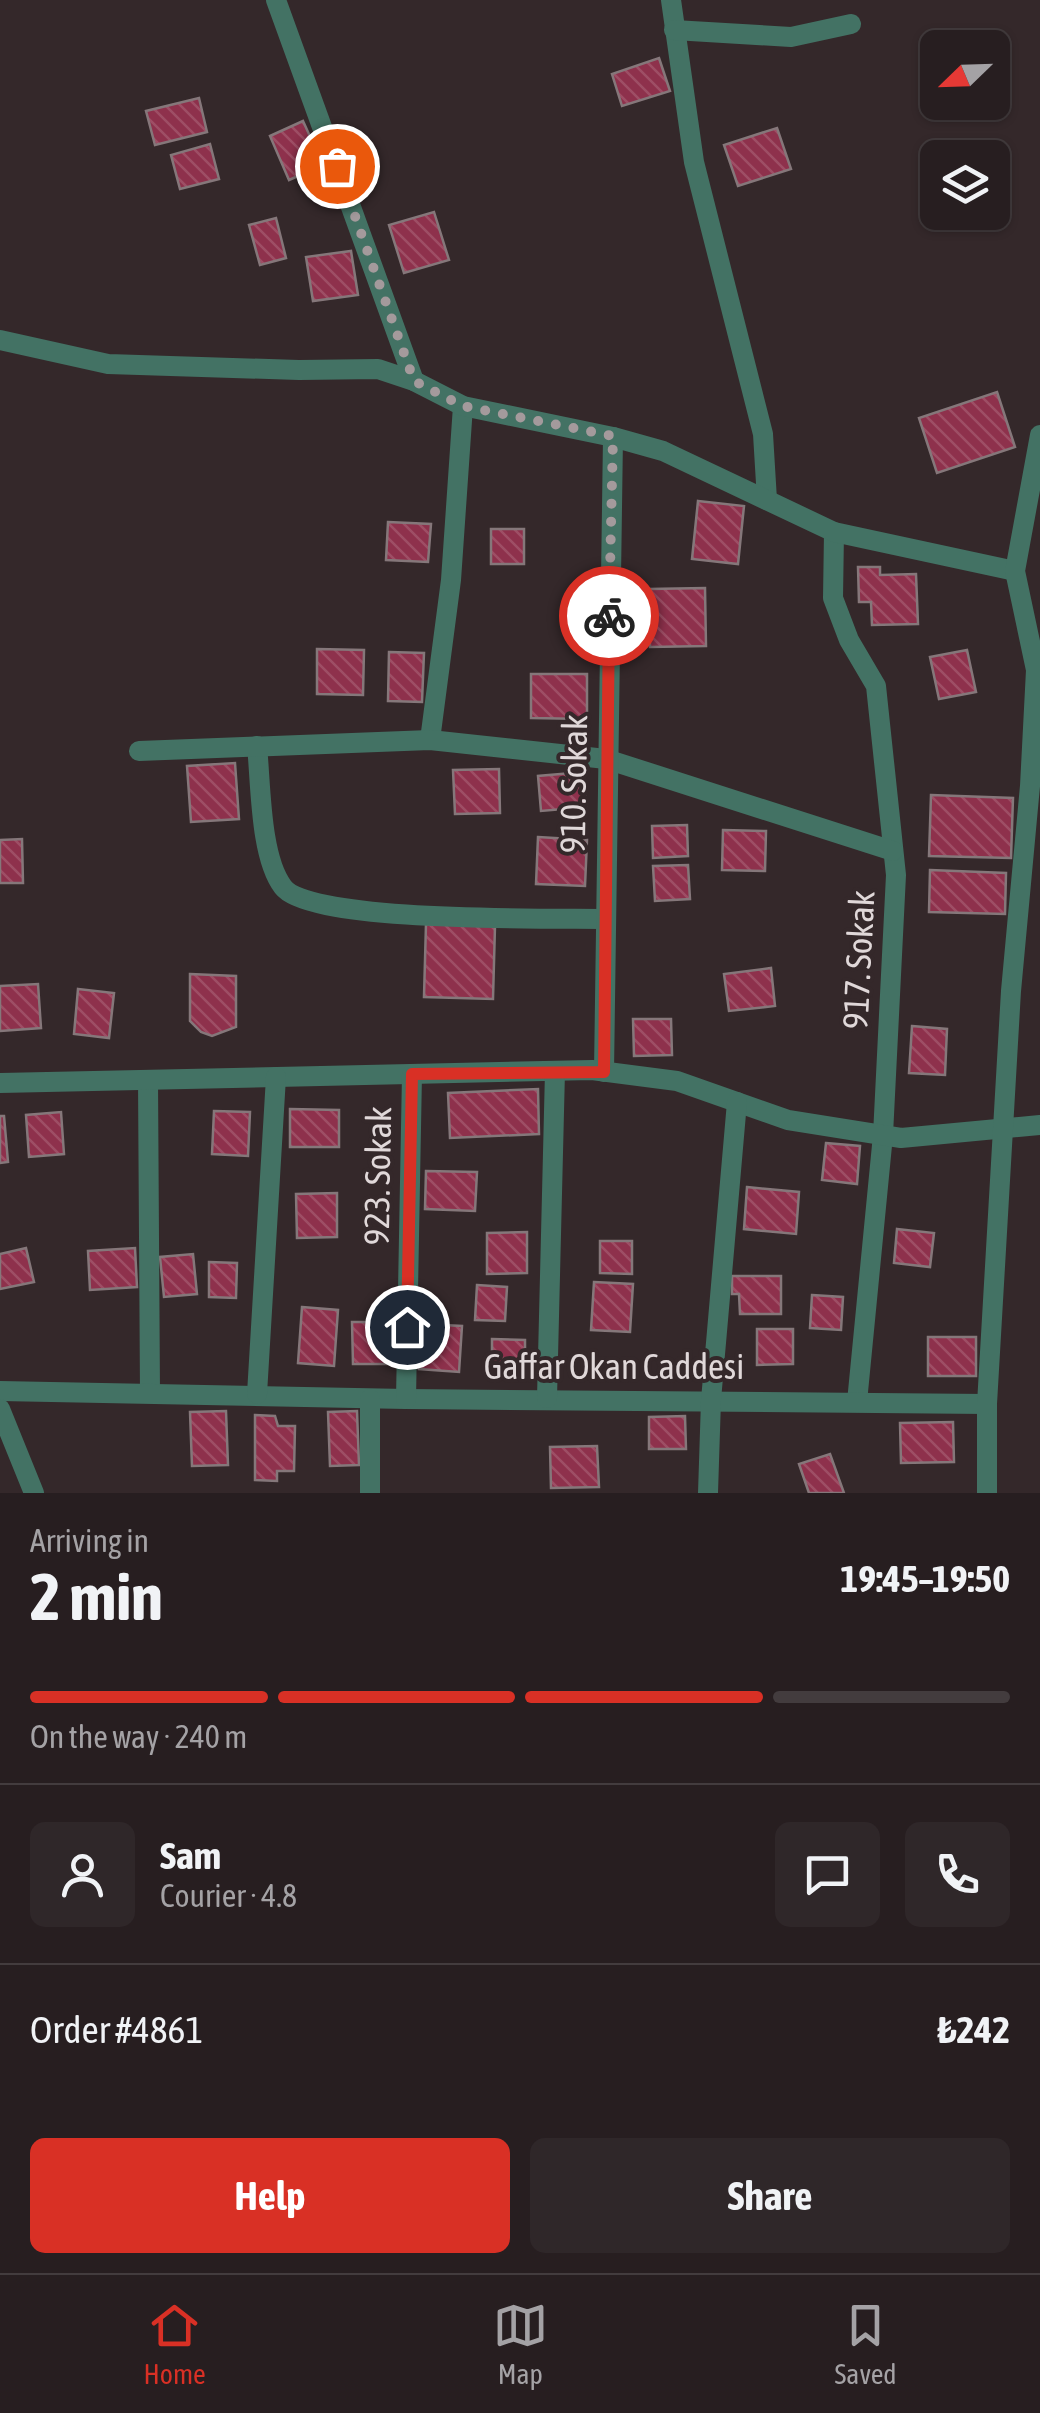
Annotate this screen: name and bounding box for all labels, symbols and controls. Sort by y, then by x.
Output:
north arrow [920,30,1010,120]
map controls [920,30,1010,230]
pin [295,124,380,209]
icon: bag [310,139,365,194]
button: layers [920,140,1010,230]
courier [559,566,659,666]
icon: bike [582,589,637,644]
street label: 910. Sokak [552,714,594,854]
street label: 917. Sokak [834,890,882,1030]
street label: 923. Sokak [356,1106,398,1246]
pin [365,1285,450,1370]
icon: home [380,1300,435,1355]
street label: Gaffar Okan Caddesi [484,1346,744,1386]
text: Arriving in [30,1522,149,1559]
text: 19:45–19:50 [840,1557,1010,1600]
text: 2 min [30,1559,163,1634]
text: On the way · 240 m [30,1718,247,1755]
button: person [30,1822,135,1927]
button: chat [775,1822,880,1927]
button: phone [905,1822,1010,1927]
text: Sam [160,1834,221,1877]
text: Courier · 4.8 [160,1877,297,1914]
text: Order #4861 [30,2008,203,2051]
text: ₺242 [937,2008,1010,2051]
button: Help [30,2138,510,2253]
button: Share [530,2138,1010,2253]
tab: Home [143,2298,206,2390]
tab: Map [493,2298,548,2390]
tab: Saved [835,2298,897,2390]

